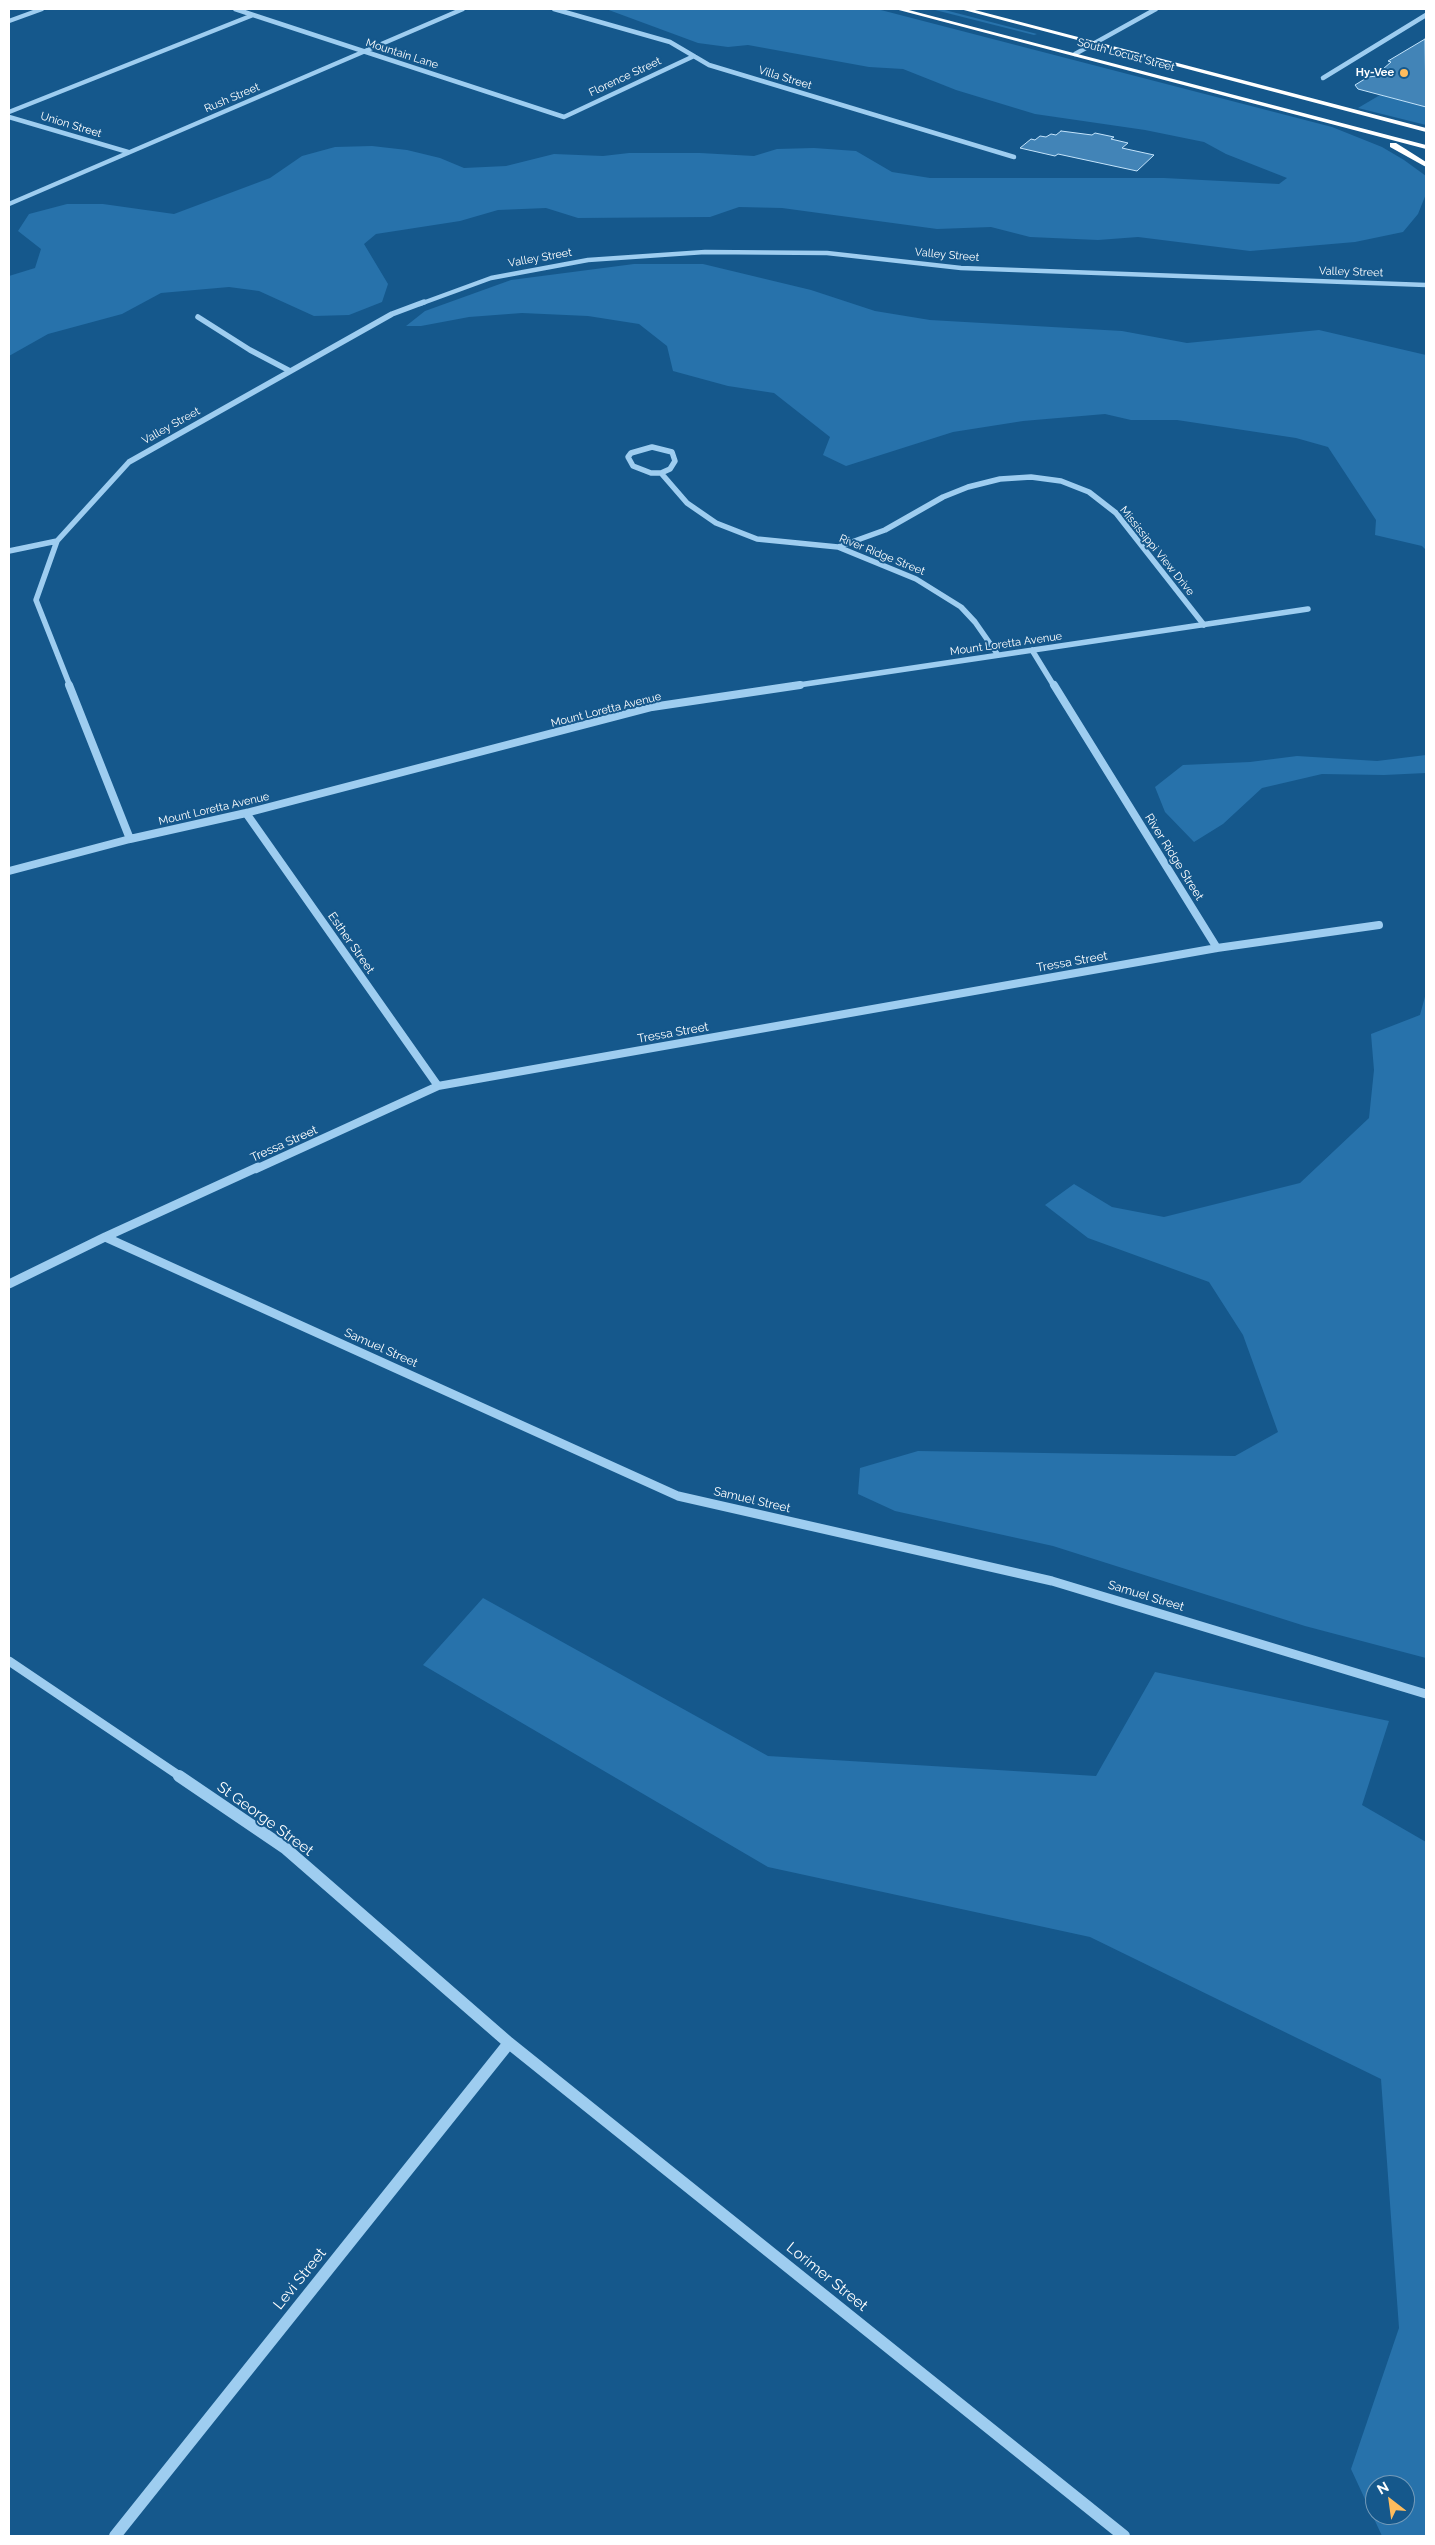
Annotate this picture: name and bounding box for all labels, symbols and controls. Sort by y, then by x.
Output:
street label: Mountain Lane [364,36,440,72]
street label: South Locust Street [1076,36,1176,74]
street label: Florence Street [587,54,663,100]
street label: Villa Street [757,64,813,92]
place label: Hy-Vee [1356,66,1394,80]
marker: Hy-Vee [1398,67,1410,79]
street label: Rush Street [202,80,262,116]
street label: Union Street [39,109,103,141]
street label: Valley Street [507,246,573,270]
street label: Valley Street [914,246,980,264]
street label: Valley Street [1319,264,1383,280]
street label: Valley Street [140,405,202,447]
street label: Mississippi View Drive [1117,504,1197,598]
street label: River Ridge Street [837,532,927,578]
street label: Mount Loretta Avenue [949,630,1063,658]
street label: Mount Loretta Avenue [549,690,663,730]
street label: Mount Loretta Avenue [157,790,271,828]
street label: River Ridge Street [1142,811,1206,903]
street label: Esther Street [325,910,377,976]
street label: Tressa Street [1035,949,1109,975]
street label: Tressa Street [636,1020,710,1046]
street label: Tressa Street [248,1123,320,1165]
street label: Samuel Street [342,1325,420,1371]
street label: Samuel Street [712,1484,792,1516]
street label: Samuel Street [1106,1578,1186,1614]
street label: St George Street [213,1778,317,1860]
street label: Lorimer Street [783,2239,871,2315]
street label: Levi Street [270,2245,330,2313]
north arrow [1365,2475,1415,2525]
text: N [1374,2478,1392,2497]

